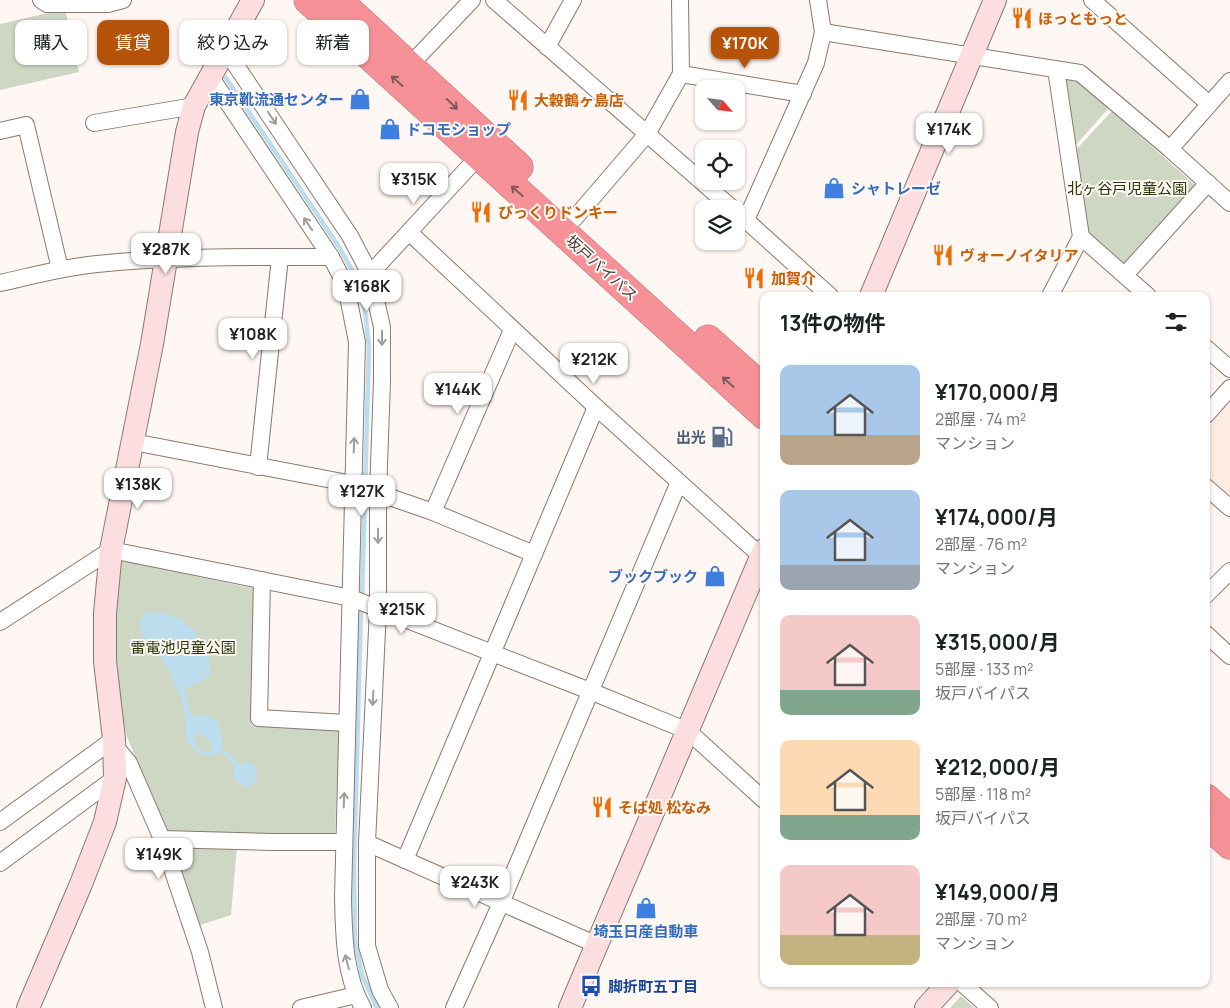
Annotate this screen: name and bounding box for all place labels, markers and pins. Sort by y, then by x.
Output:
restaurant icon: ほっともっと [1009,5,1035,31]
place label: ほっともっと [1038,8,1128,29]
pin: ¥170K [710,27,780,69]
shop icon: 東京靴流通センター [347,86,373,112]
restaurant icon: 大穀鶴ヶ島店 [505,87,531,113]
place label: 東京靴流通センター [209,89,344,110]
place label: 大穀鶴ヶ島店 [534,90,624,111]
pin: ¥174K [914,112,984,155]
shop icon: ドコモショップ [377,116,403,142]
place label: ドコモショップ [406,119,511,140]
pin: ¥315K [379,162,449,205]
shop icon: シャトレーゼ [821,175,847,201]
place label: シャトレーゼ [851,178,941,199]
restaurant icon: びっくりドンキー [468,199,494,225]
place label: びっくりドンキー [498,202,618,223]
pin: ¥287K [131,232,201,275]
restaurant icon: ヴォーノイタリア [930,242,956,268]
place label: ヴォーノイタリア [960,245,1079,266]
restaurant icon: 加賀介 [741,265,767,291]
place label: 加賀介 [771,268,816,289]
pin: ¥168K [332,270,402,312]
pin: ¥108K [218,318,288,360]
pin: ¥212K [559,342,629,385]
pin: ¥144K [423,372,493,415]
fuel station icon: 出光 [709,424,735,450]
place label: 出光 [676,427,706,448]
pin: ¥138K [103,468,173,510]
pin: ¥127K [327,474,397,517]
shop icon: ブックブック [702,563,728,589]
place label: ブックブック [608,566,698,587]
pin: ¥215K [367,592,437,635]
restaurant icon: そば処 松なみ [589,794,615,820]
place label: そば処 松なみ [618,797,711,818]
pin: ¥149K [124,838,194,880]
pin: ¥243K [440,866,510,908]
shop icon: 埼玉日産自動車 [633,895,659,921]
place label: 埼玉日産自動車 [593,921,699,942]
bus stop icon: 脚折町五丁目 [578,973,604,999]
place label: 脚折町五丁目 [608,976,698,997]

